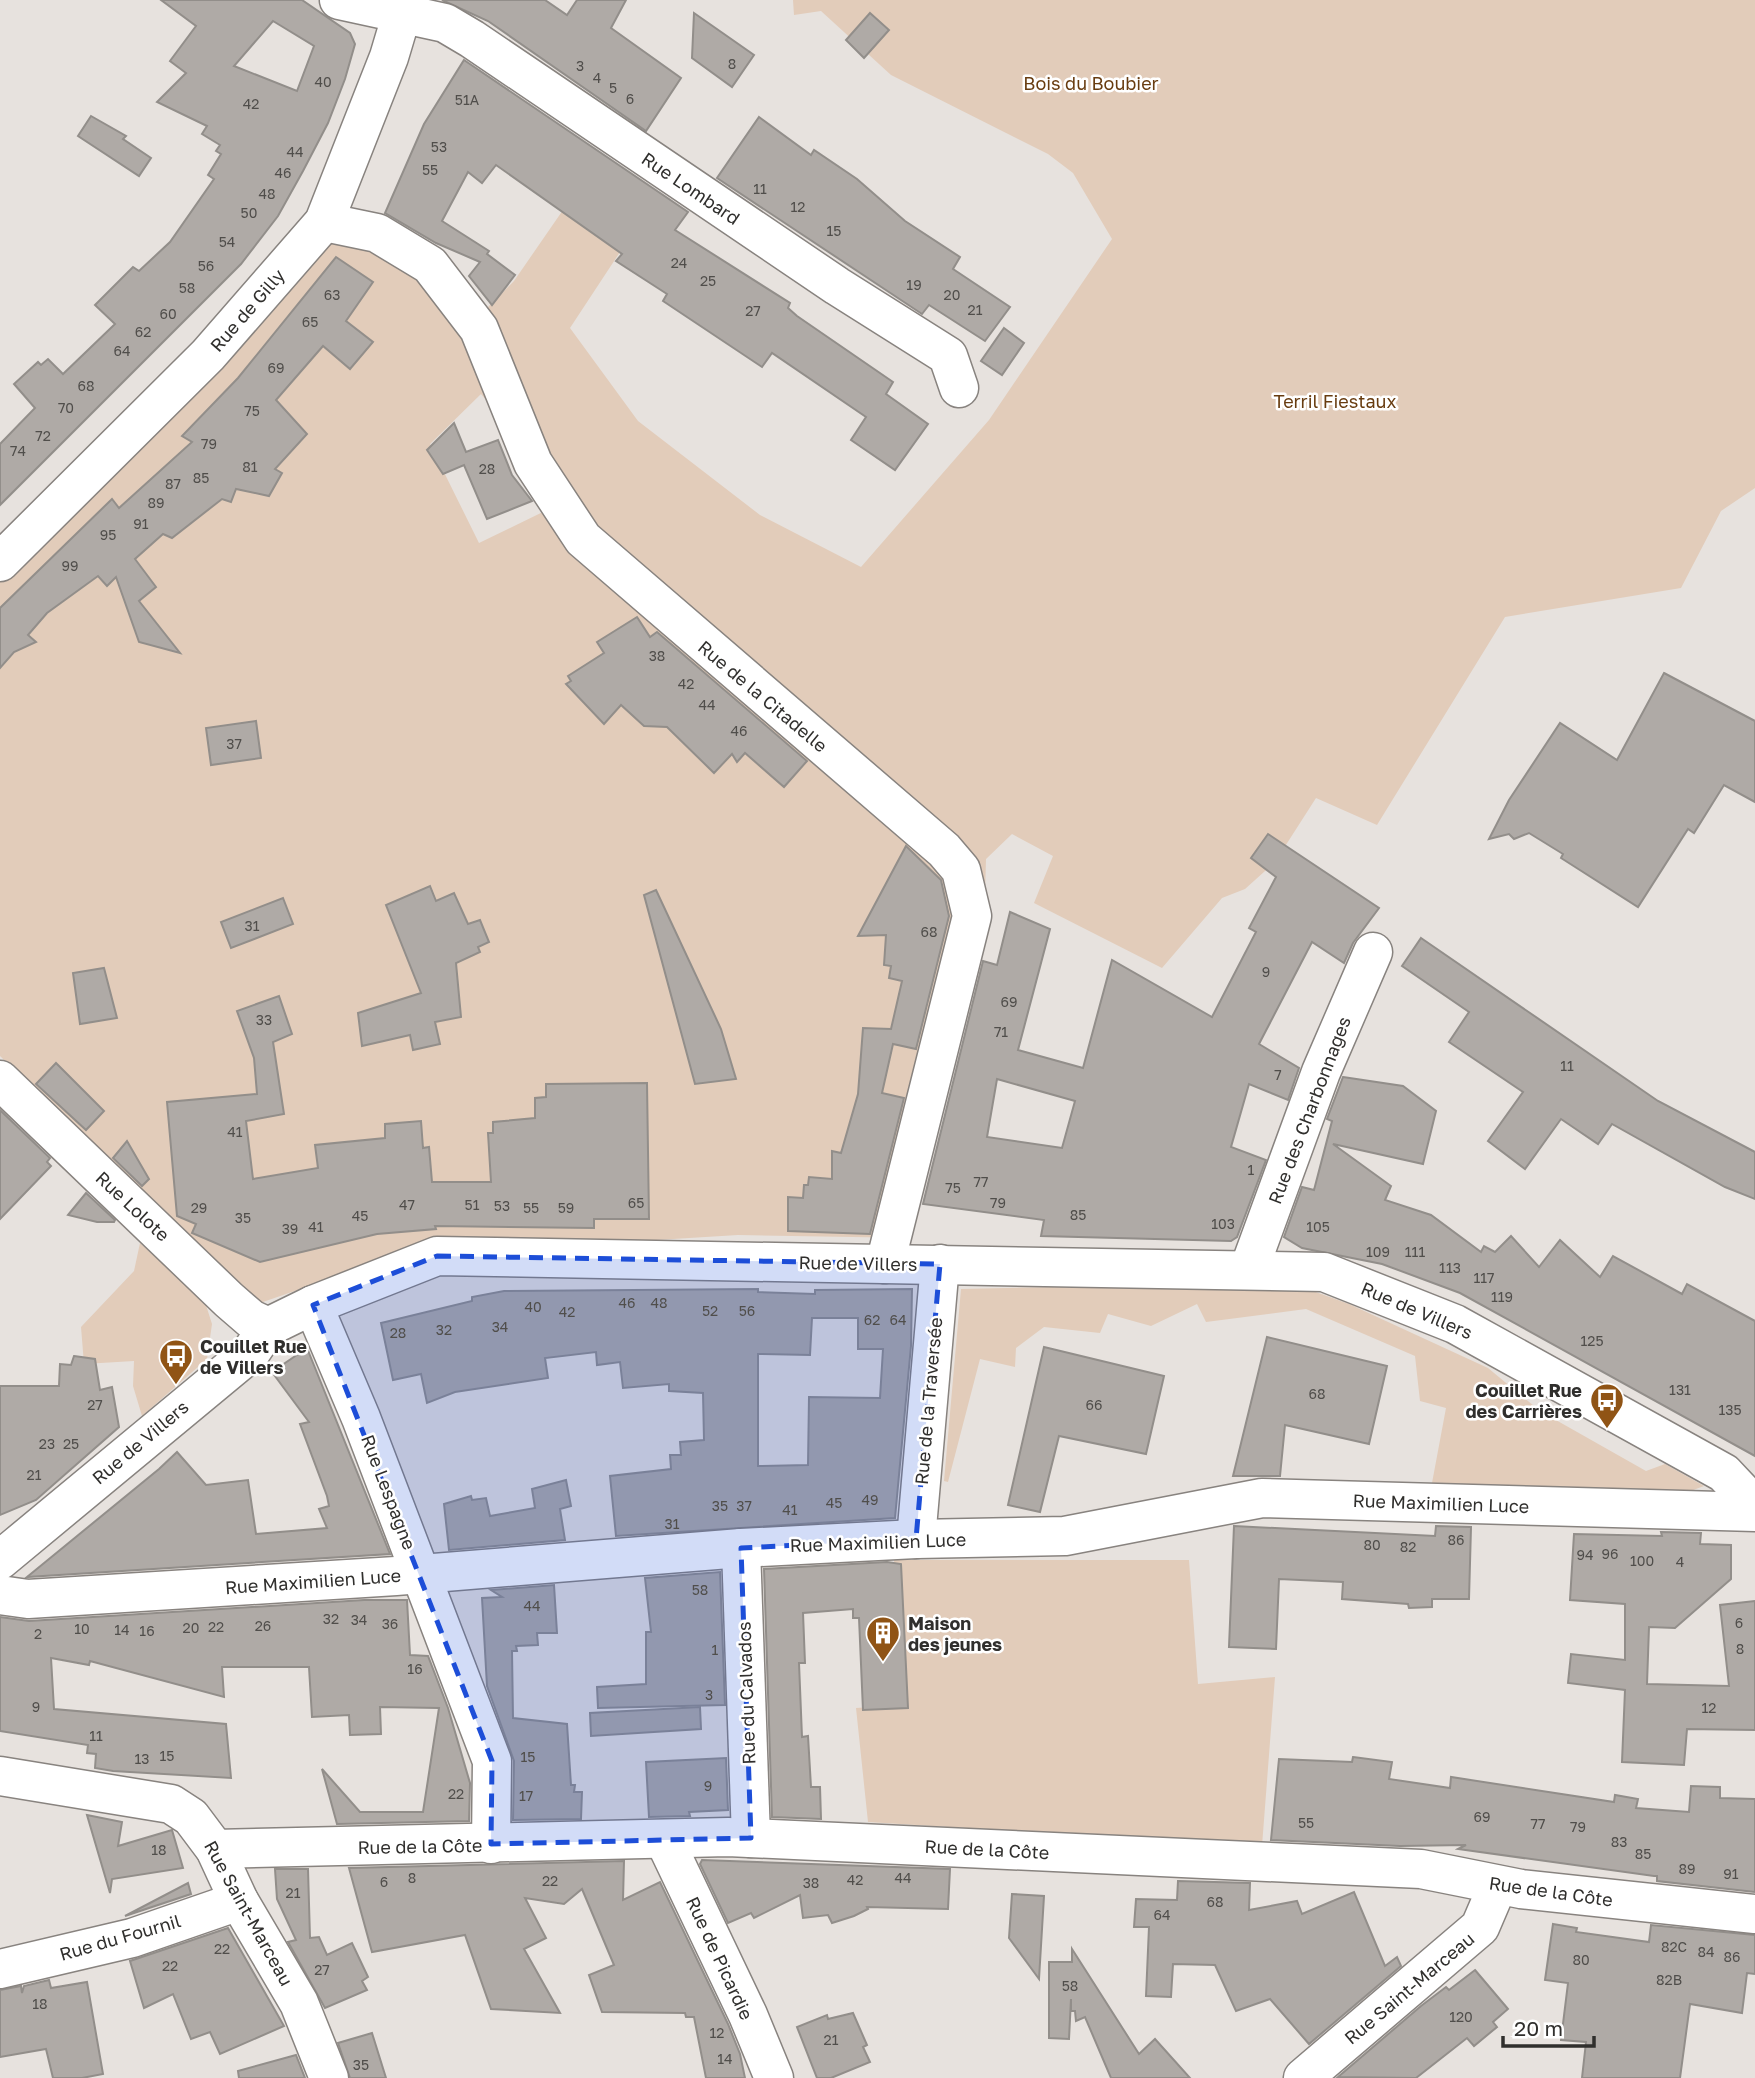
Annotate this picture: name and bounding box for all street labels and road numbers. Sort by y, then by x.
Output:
street label: Rue Lombard [638,147,744,229]
street label: Rue de Gilly [205,264,289,356]
street label: Rue de la Citadelle [694,636,832,756]
street label: Rue des Charbonnages [1263,1013,1355,1207]
street label: Rue Lolote [92,1166,174,1246]
street label: Rue de Villers [798,1251,918,1275]
street label: Rue de Villers [1358,1277,1476,1343]
street label: Rue de la Traversée [910,1316,946,1486]
street label: Rue de Villers [87,1395,193,1489]
street label: Rue Lespagne [357,1431,421,1553]
street label: Rue Maximilien Luce [1352,1489,1530,1517]
street label: Rue Maximilien Luce [789,1528,967,1556]
street label: Rue Maximilien Luce [224,1564,402,1598]
street label: Rue du Calvados [733,1621,759,1765]
street label: Rue de la Côte [357,1834,483,1858]
street label: Rue de la Côte [924,1835,1050,1863]
street label: Rue Saint-Marceau [200,1837,298,1989]
street label: Rue de la Côte [1488,1871,1614,1911]
street label: Rue de Picardie [682,1893,758,2023]
street label: Rue du Fournil [57,1909,183,1965]
street label: Rue Saint-Marceau [1340,1927,1478,2049]

